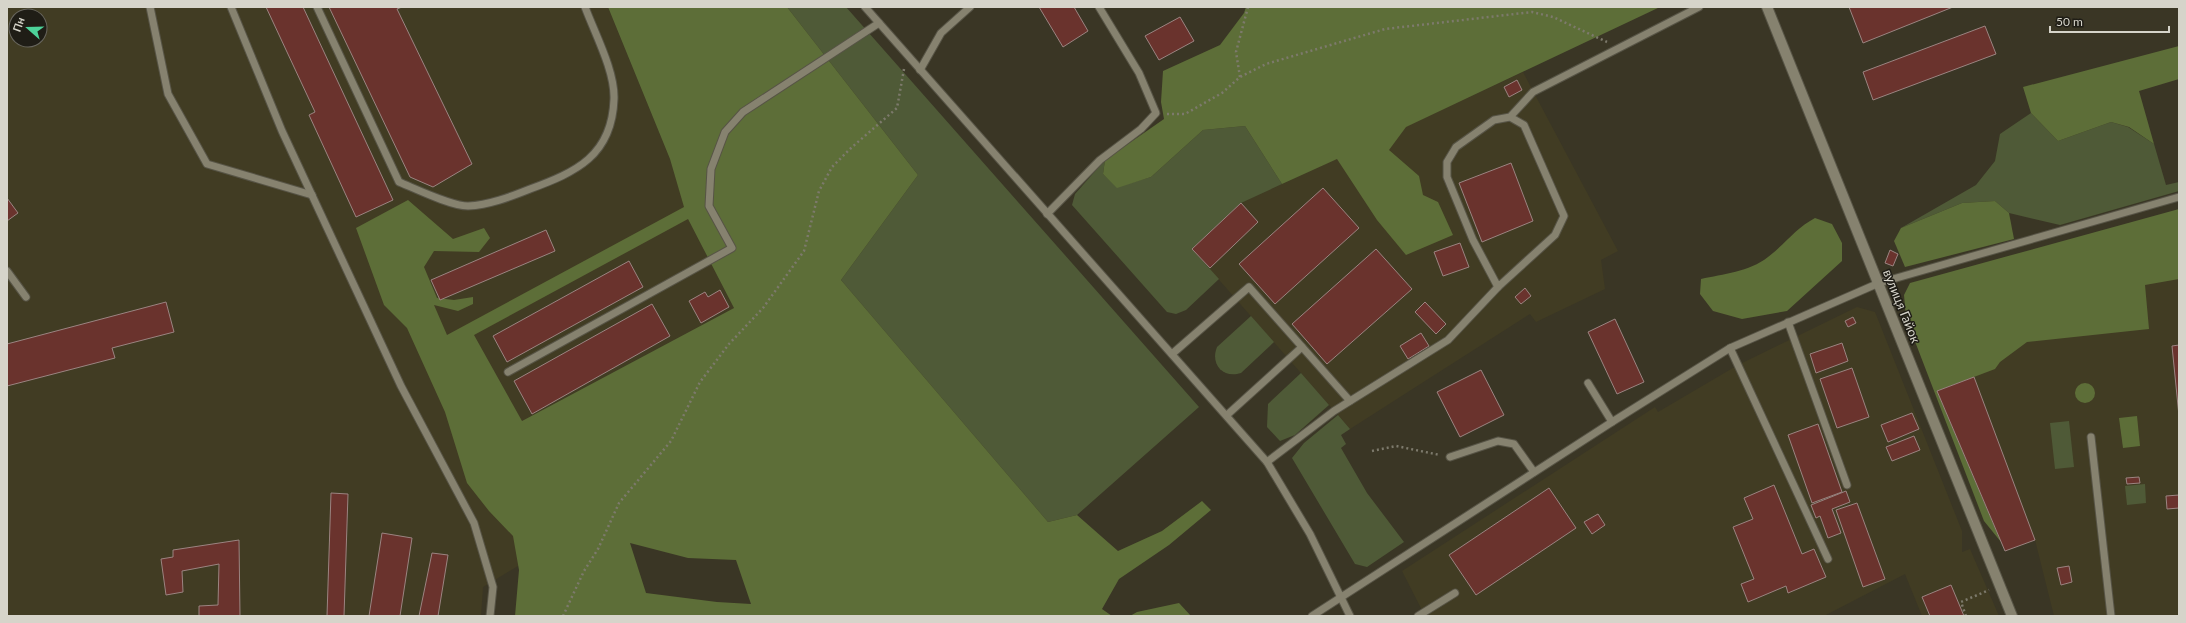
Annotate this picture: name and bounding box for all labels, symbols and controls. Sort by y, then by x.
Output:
north arrow [8,8,48,48]
scale bar [2050,8,2169,34]
text: 50 m [2056,14,2083,29]
text: Пн [10,15,27,33]
street label: вулиця Гайок [1880,267,1924,345]

